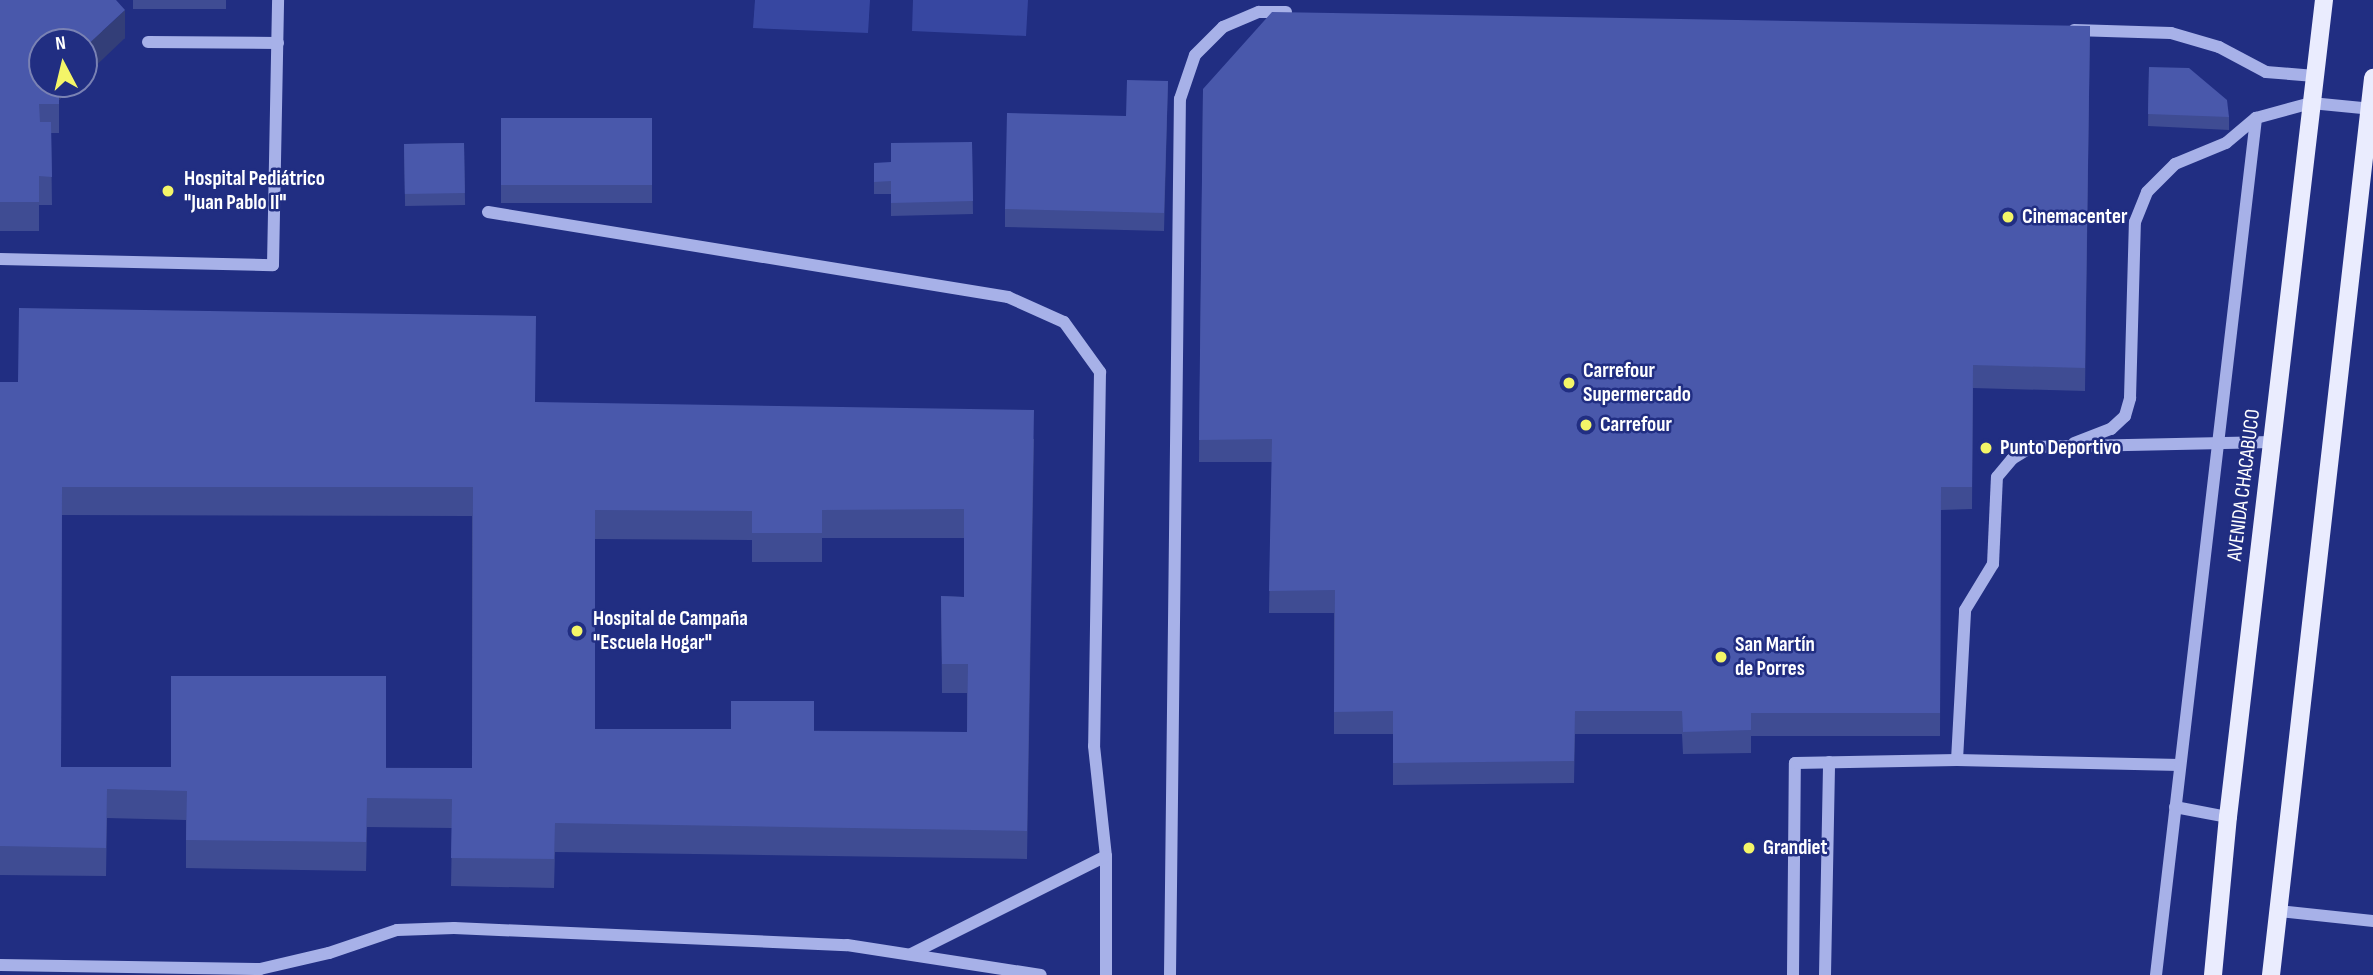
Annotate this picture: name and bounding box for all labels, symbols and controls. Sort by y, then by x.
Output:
north arrow [28,28,98,98]
text: N [54,32,67,56]
place label: Hospital Pediátrico "Juan Pablo II" [184,166,325,216]
marker: Hospital Pediátrico "Juan Pablo II" [158,181,178,201]
place label: Cinemacenter [2022,204,2127,230]
marker: Cinemacenter [2000,209,2016,225]
place label: Carrefour Supermercado [1583,358,1691,408]
marker: Carrefour Supermercado [1561,375,1577,391]
street label: AVENIDA CHACABUCO [2222,408,2266,562]
place label: Carrefour [1600,412,1672,438]
marker: Carrefour [1578,417,1594,433]
place label: Punto Deportivo [2000,435,2121,461]
marker: Punto Deportivo [1978,440,1994,456]
place label: Hospital de Campaña "Escuela Hogar" [593,606,748,656]
marker: Hospital de Campaña "Escuela Hogar" [567,621,587,641]
place label: San Martín de Porres [1735,632,1815,682]
marker: San Martín de Porres [1713,649,1729,665]
place label: Grandiet [1763,835,1827,861]
marker: Grandiet [1741,840,1757,856]

